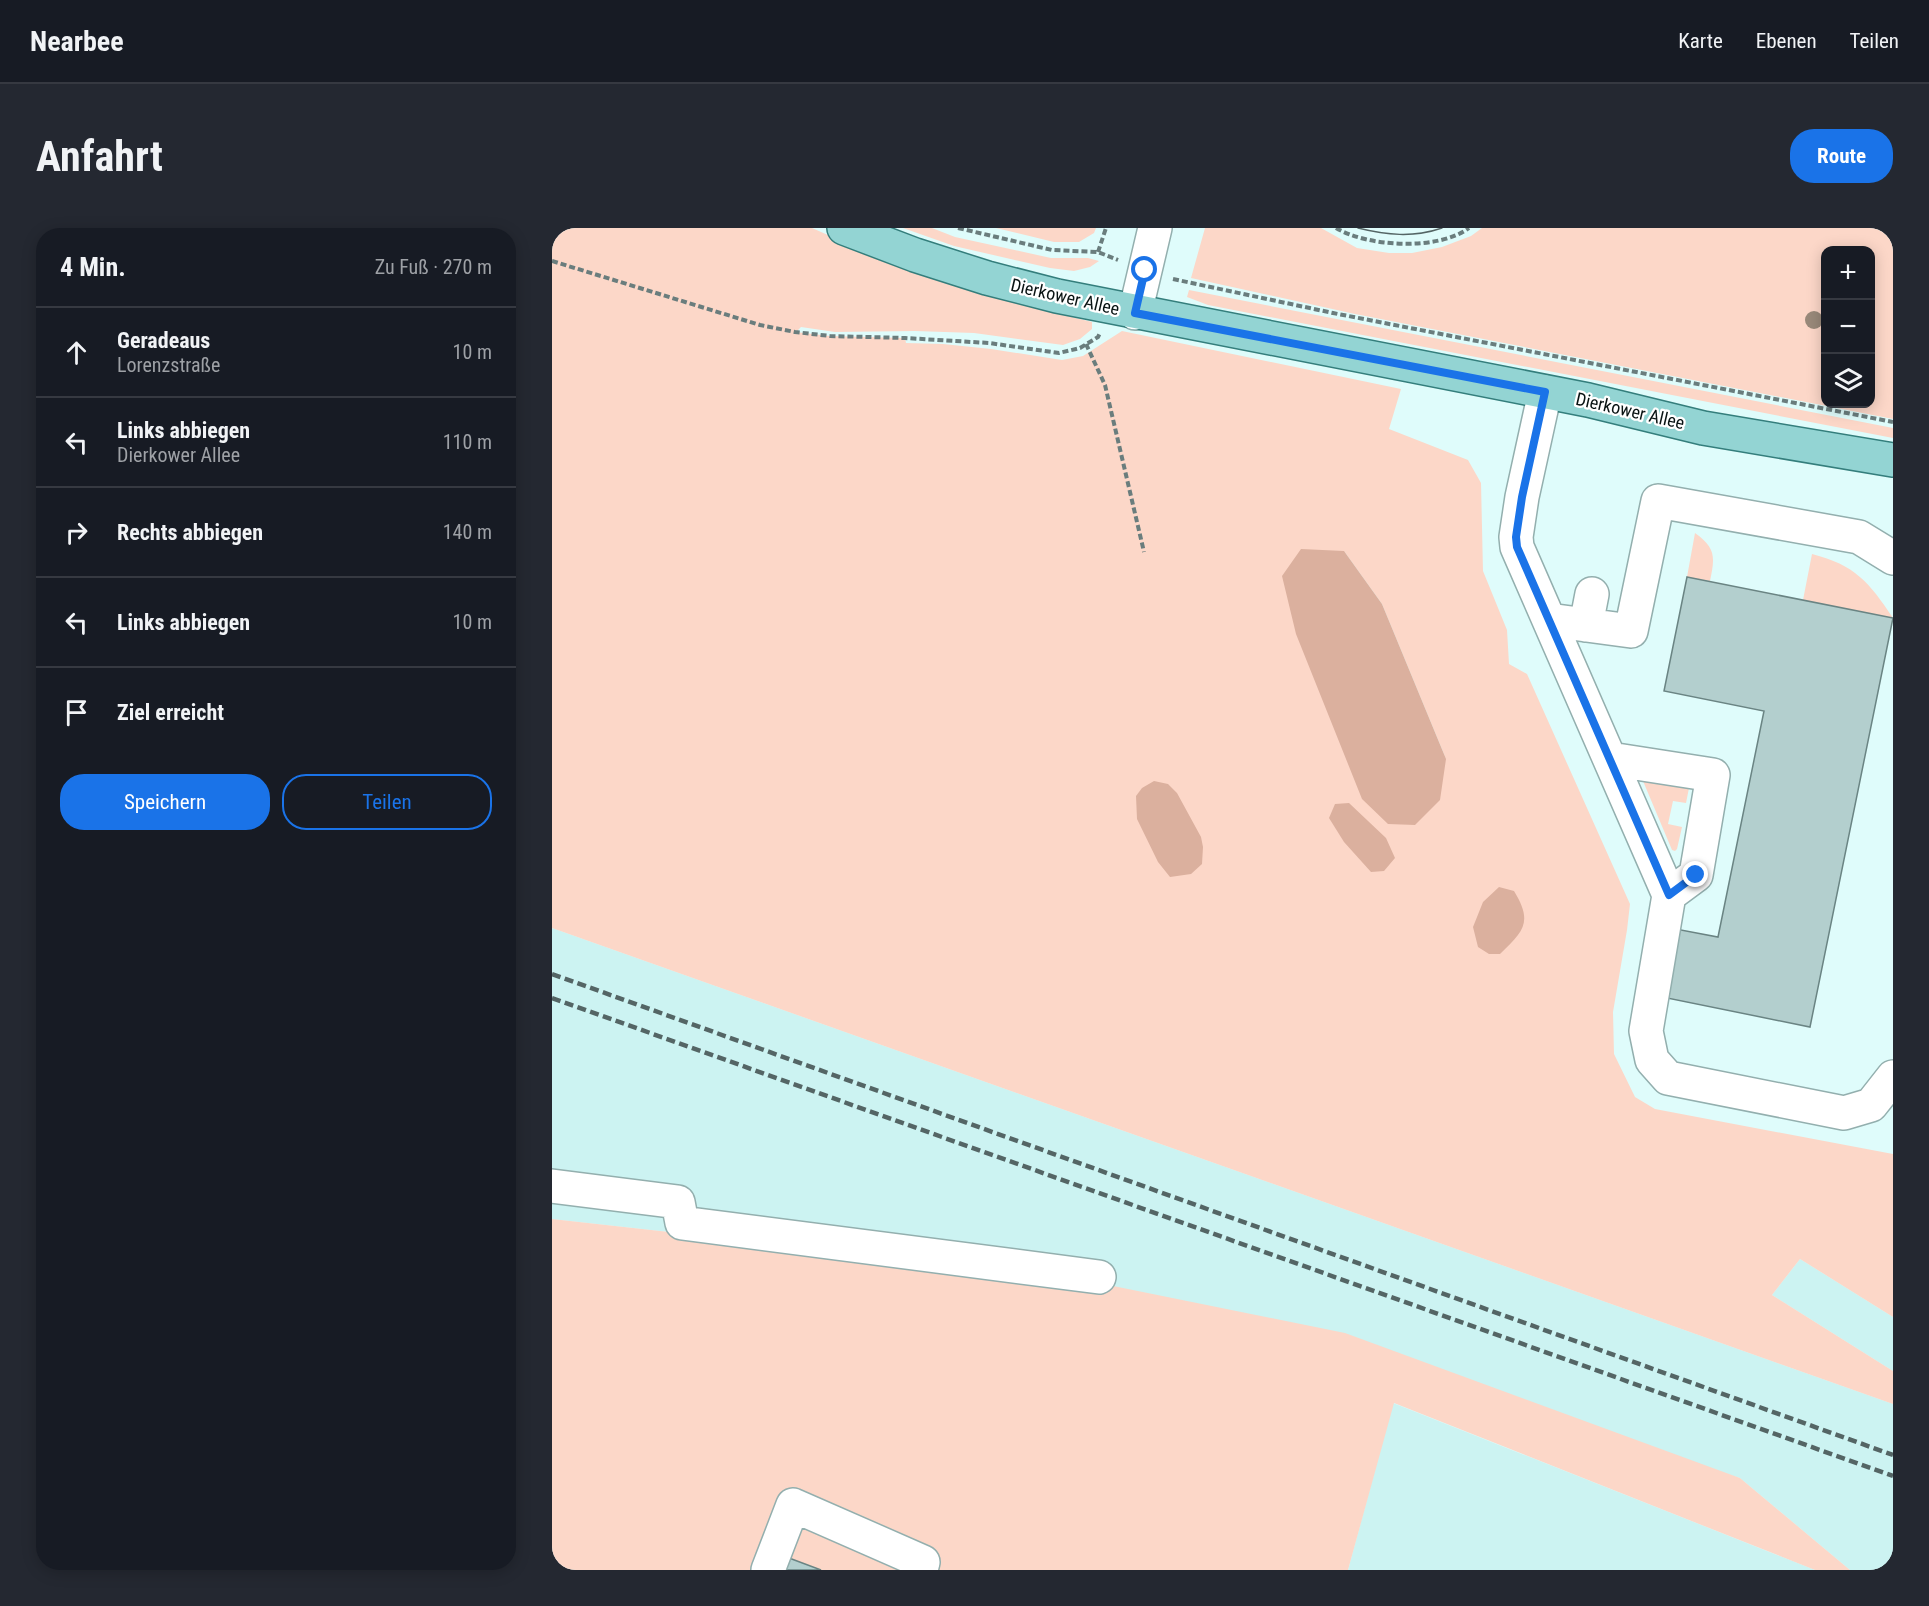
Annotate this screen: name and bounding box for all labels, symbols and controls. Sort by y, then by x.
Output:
text: Nearbee [30,25,124,58]
text: Karte [1678,29,1723,53]
text: Ebenen [1756,29,1817,53]
text: Teilen [1850,29,1899,53]
button: Route [1790,129,1893,183]
text: Anfahrt [36,132,163,181]
map controls [1821,246,1875,408]
button: + [1821,246,1875,300]
text: 4 Min. [60,252,126,282]
text: Zu Fuß · 270 m [375,255,492,279]
route start [1131,256,1157,282]
street label: Dierkower Allee [1009,274,1121,319]
button: − [1821,300,1875,354]
text: Geradeaus [117,328,210,353]
icon: ahead [60,336,93,369]
text: 10 m [453,340,492,364]
text: Lorenzstraße [117,353,220,377]
button: layers [1821,354,1875,408]
street label: Dierkower Allee [1574,388,1686,433]
text: Links abbiegen [117,418,250,443]
icon: left [60,426,93,459]
text: 110 m [443,430,492,454]
text: Dierkower Allee [117,443,240,467]
icon: right [60,516,93,549]
text: Rechts abbiegen [117,520,263,545]
text: 140 m [443,520,492,544]
icon: left [60,606,93,639]
text: Links abbiegen [117,610,250,635]
text: 10 m [453,610,492,634]
icon: arrive [60,696,93,729]
text: Ziel erreicht [117,700,224,725]
button: Speichern [60,774,270,830]
button: Teilen [282,774,492,830]
route end [1682,861,1708,887]

